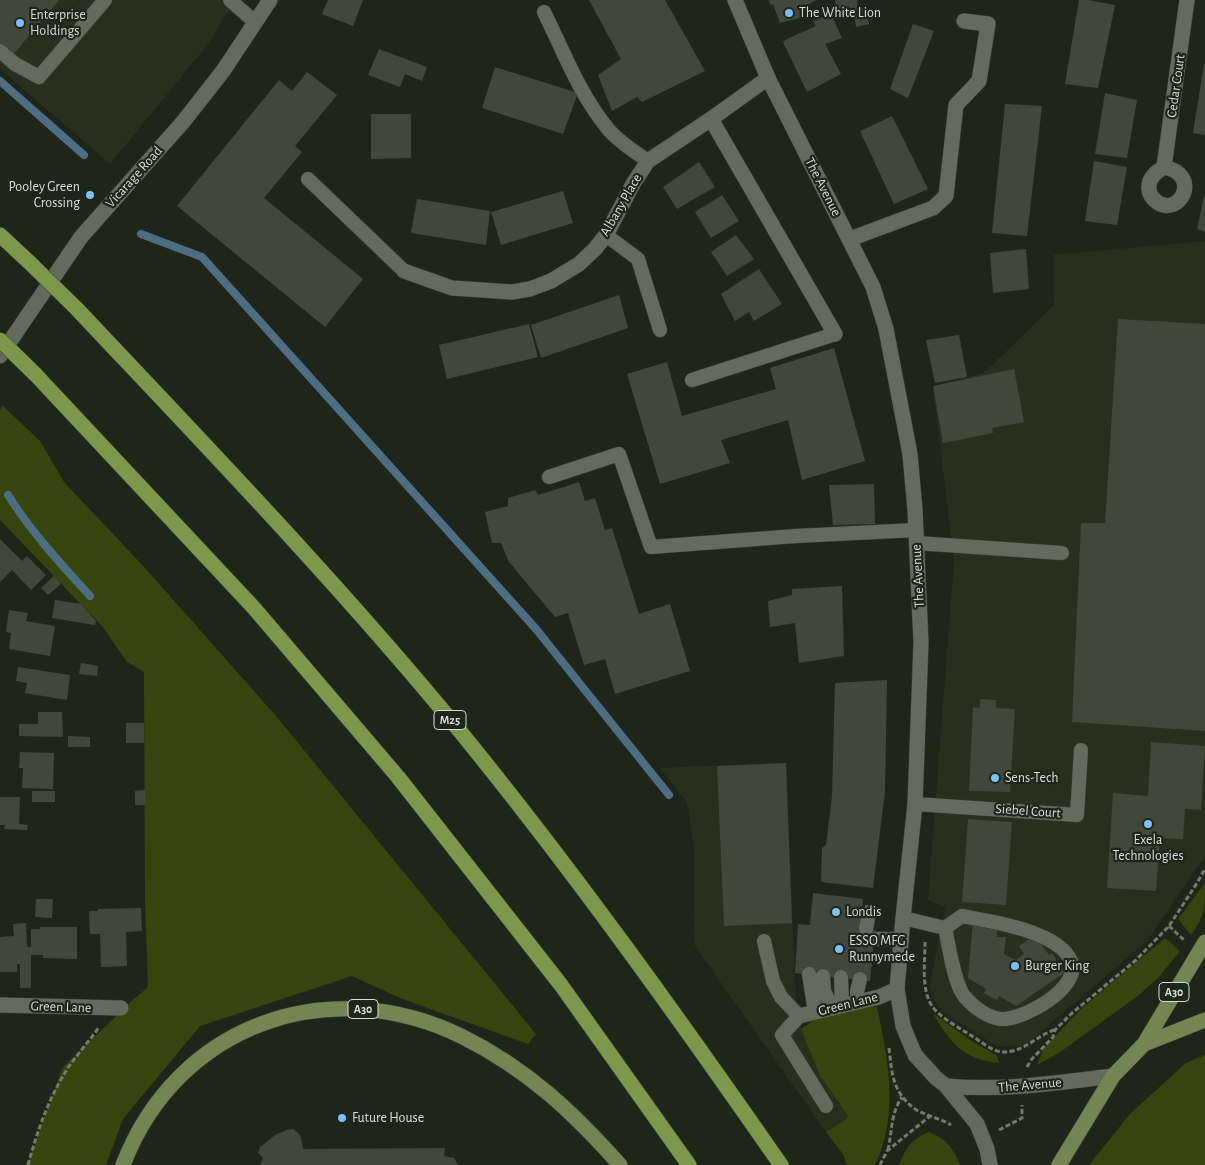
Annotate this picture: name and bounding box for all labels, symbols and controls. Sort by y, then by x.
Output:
place label: The White Lion [799,5,881,21]
place label: Enterprise Holdings [30,7,86,40]
marker: The White Lion [783,7,795,19]
marker: Enterprise Holdings [14,17,26,29]
street label: Cedar Court [1163,53,1189,119]
street label: Vicarage Road [102,143,166,211]
street label: The Avenue [801,155,845,219]
street label: Albany Place [596,171,646,239]
place label: Pooley Green Crossing [9,179,80,212]
marker: Pooley Green Crossing [84,189,96,201]
street label: The Avenue [908,544,928,608]
road number: M25 [434,710,466,730]
place label: Sens-Tech [1005,770,1059,786]
marker: Sens-Tech [989,772,1001,784]
street label: Siebel Court [995,800,1061,822]
marker: Exela Technologies [1142,818,1154,830]
place label: Exela Technologies [1112,832,1184,864]
place label: Londis [846,904,881,920]
marker: Londis [830,906,842,918]
place label: ESSO MFG Runnymede [849,933,915,966]
marker: ESSO MFG Runnymede [833,943,845,955]
place label: Burger King [1025,958,1089,974]
marker: Burger King [1009,960,1021,972]
road number: A30 [1159,982,1189,1002]
street label: Green Lane [816,988,880,1020]
street label: Green Lane [30,998,92,1016]
road number: A30 [348,1000,378,1019]
street label: The Avenue [998,1074,1062,1096]
place label: Future House [352,1110,424,1126]
marker: Future House [336,1112,348,1124]

